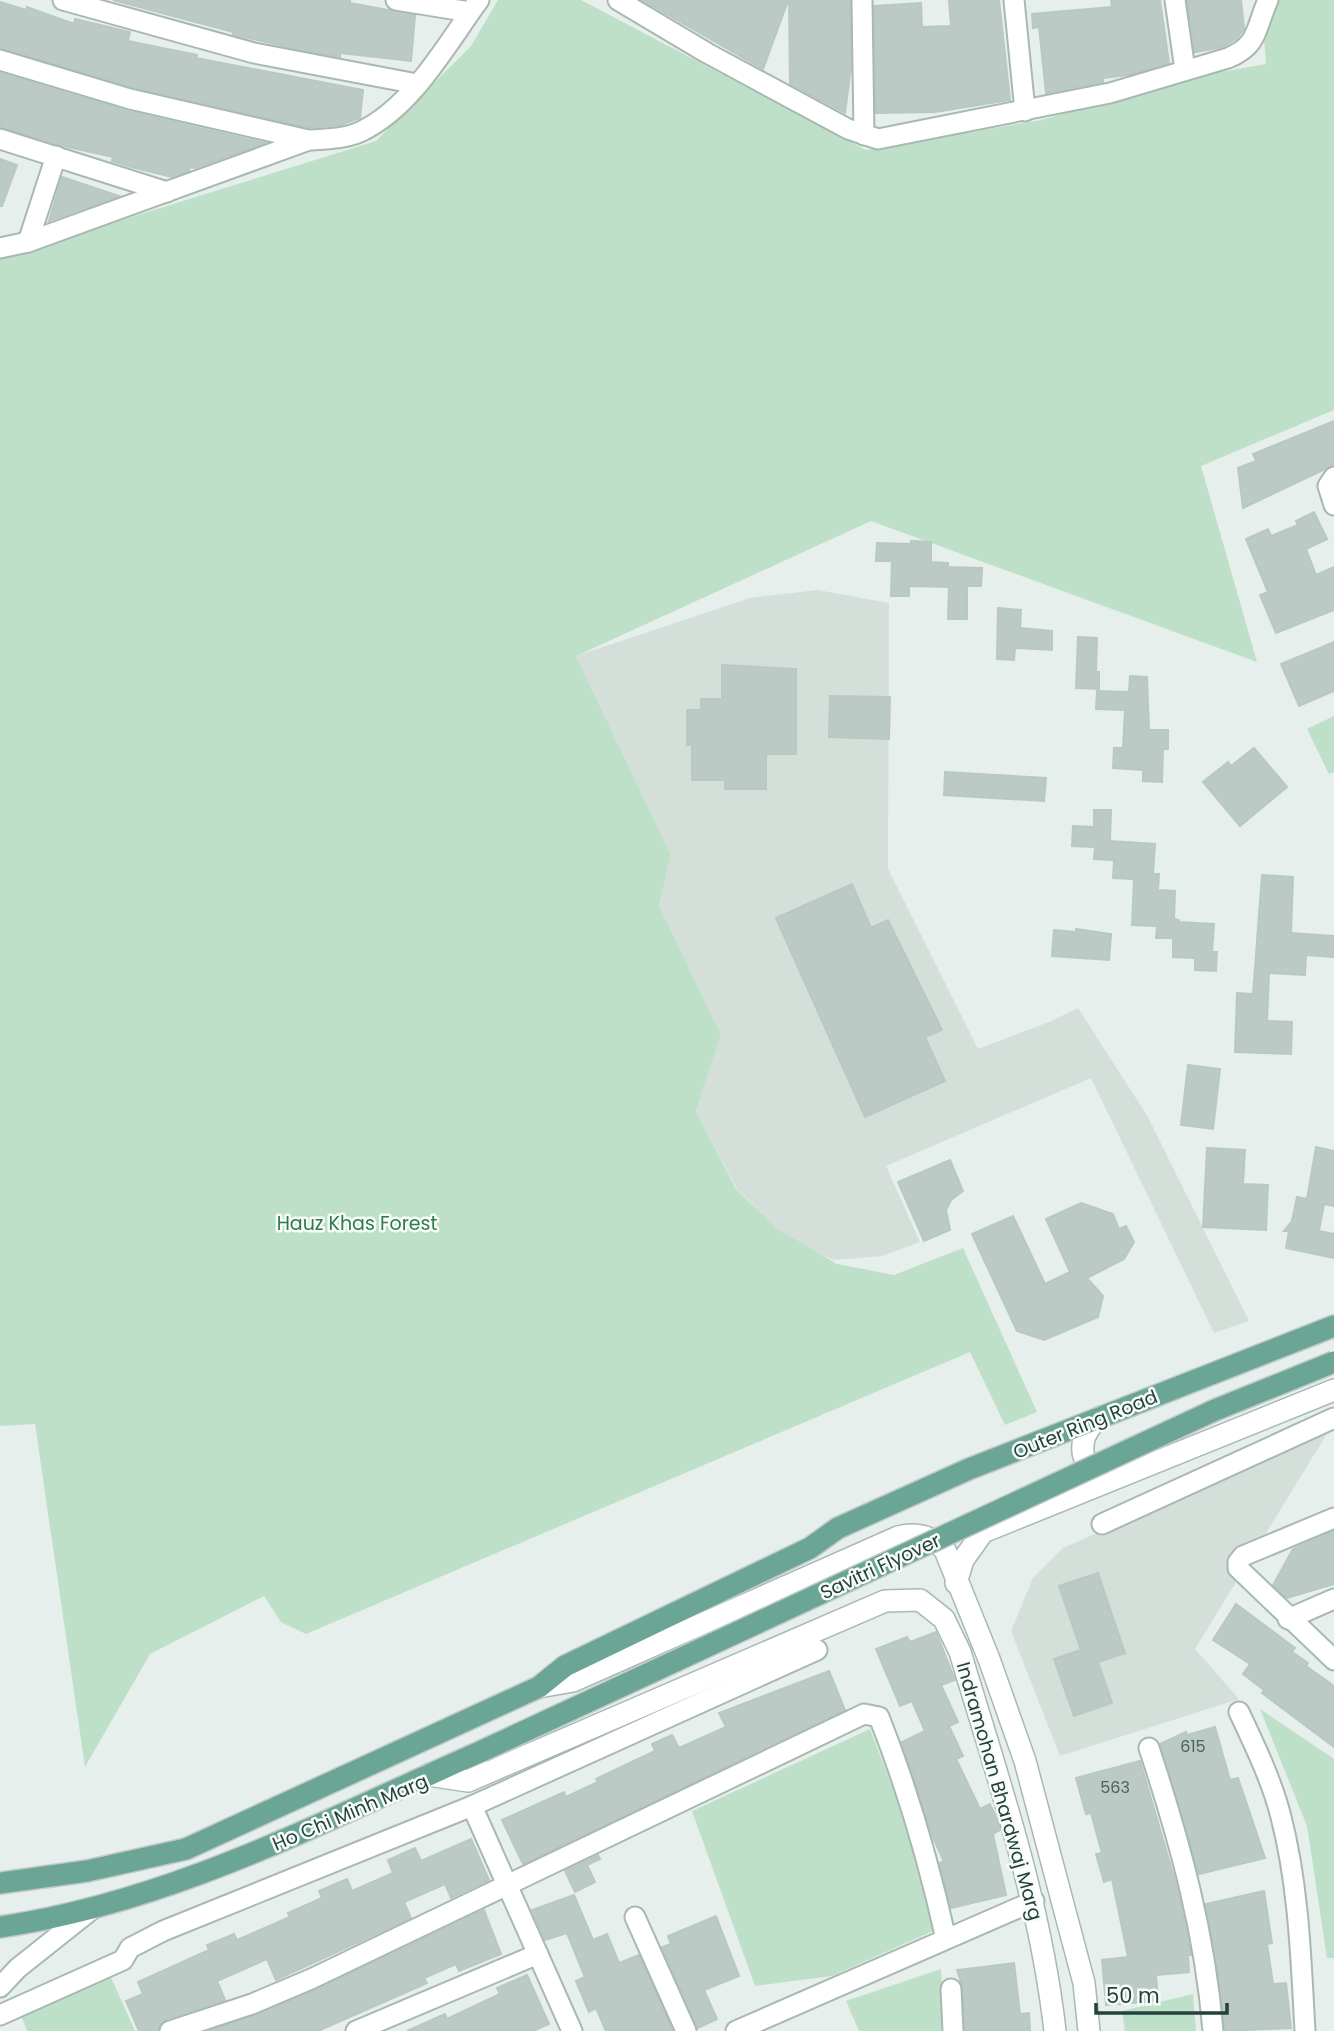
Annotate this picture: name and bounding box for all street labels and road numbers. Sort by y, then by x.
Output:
street label: Outer Ring Road [1009,1383,1161,1466]
street label: Savitri Flyover [816,1527,945,1606]
street label: Indramohan Bhardwaj Marg [950,1659,1049,1923]
street label: Ho Chi Minh Marg [268,1767,432,1857]

